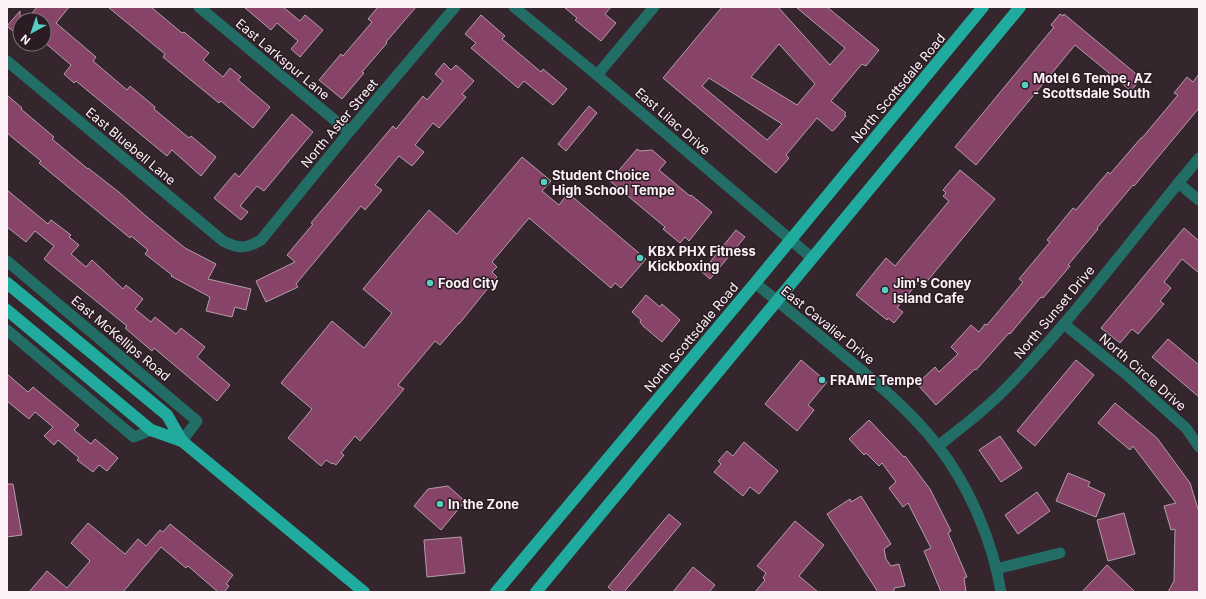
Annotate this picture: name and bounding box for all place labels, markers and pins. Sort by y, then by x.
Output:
place label: Motel 6 Tempe, AZ - Scottsdale South [1033,70,1152,101]
marker: Motel 6 Tempe, AZ - Scottsdale South [1020,80,1030,90]
place label: Student Choice High School Tempe [552,167,675,198]
marker: Student Choice High School Tempe [539,177,549,187]
place label: KBX PHX Fitness Kickboxing [648,243,756,274]
marker: KBX PHX Fitness Kickboxing [635,253,645,263]
place label: Food City [438,275,499,291]
place label: Jim's Coney Island Cafe [893,275,972,306]
marker: Food City [425,278,435,288]
marker: Jim's Coney Island Cafe [880,285,890,295]
place label: FRAME Tempe [830,372,922,388]
marker: FRAME Tempe [817,375,827,385]
place label: In the Zone [448,496,519,512]
marker: In the Zone [435,499,445,509]

